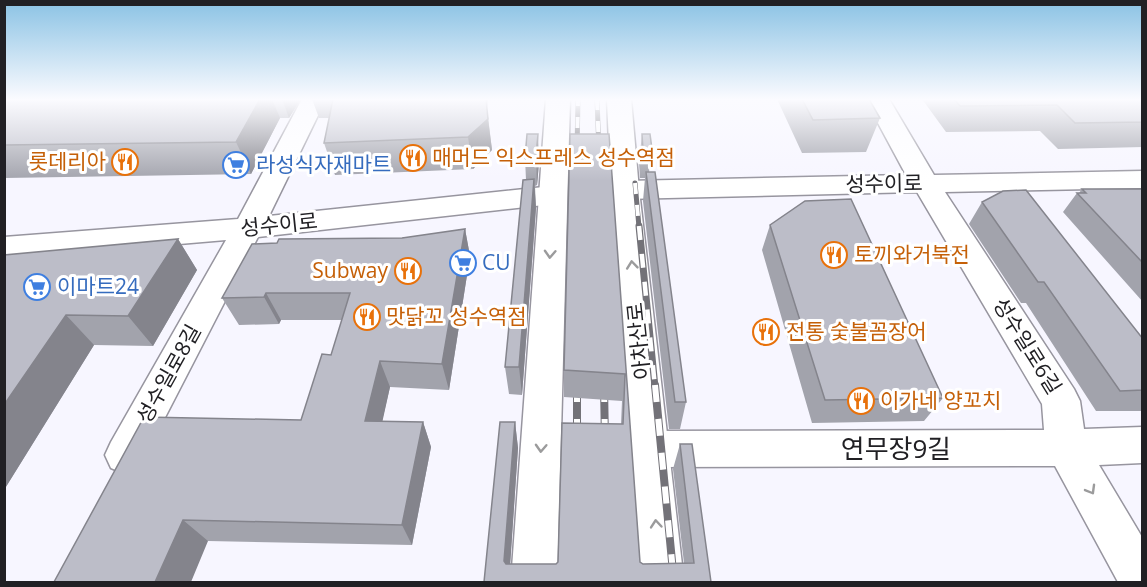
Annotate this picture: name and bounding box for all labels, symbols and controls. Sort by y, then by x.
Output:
restaurant icon: 매머드 익스프레스 성수역점 [398,143,428,173]
place label: 매머드 익스프레스 성수역점 [432,143,675,171]
place label: 롯데리아 [29,147,106,175]
restaurant icon: 롯데리아 [110,147,140,177]
supermarket icon: 라성식자재마트 [221,150,251,180]
place label: 라성식자재마트 [256,150,391,178]
street label: 성수이로 [845,168,923,198]
street label: 성수이로 [239,206,319,242]
restaurant icon: 토끼와거북전 [819,240,849,270]
place label: 토끼와거북전 [854,240,970,268]
supermarket icon: CU [448,248,478,278]
place label: CU [482,248,511,276]
one-way arrow [544,249,557,258]
place label: Subway [312,256,388,284]
restaurant icon: Subway [393,256,423,286]
one-way arrow [626,261,639,270]
supermarket icon: 이마트24 [22,272,52,302]
place label: 이마트24 [57,272,139,300]
street label: 성수일로6길 [987,292,1068,399]
street label: 아차산로 [620,301,656,381]
restaurant icon: 맛닭꼬 성수역점 [352,302,382,332]
place label: 맛닭꼬 성수역점 [386,302,527,330]
restaurant icon: 전통 숯불꼼장어 [751,317,781,347]
place label: 전통 숯불꼼장어 [786,317,927,345]
street label: 성수일로8길 [130,319,207,428]
restaurant icon: 이가네 양꼬치 [846,386,876,416]
place label: 이가네 양꼬치 [880,386,1001,414]
street label: 연무장9길 [841,430,951,466]
one-way arrow [534,444,547,453]
one-way arrow [1083,484,1095,494]
one-way arrow [650,520,663,529]

